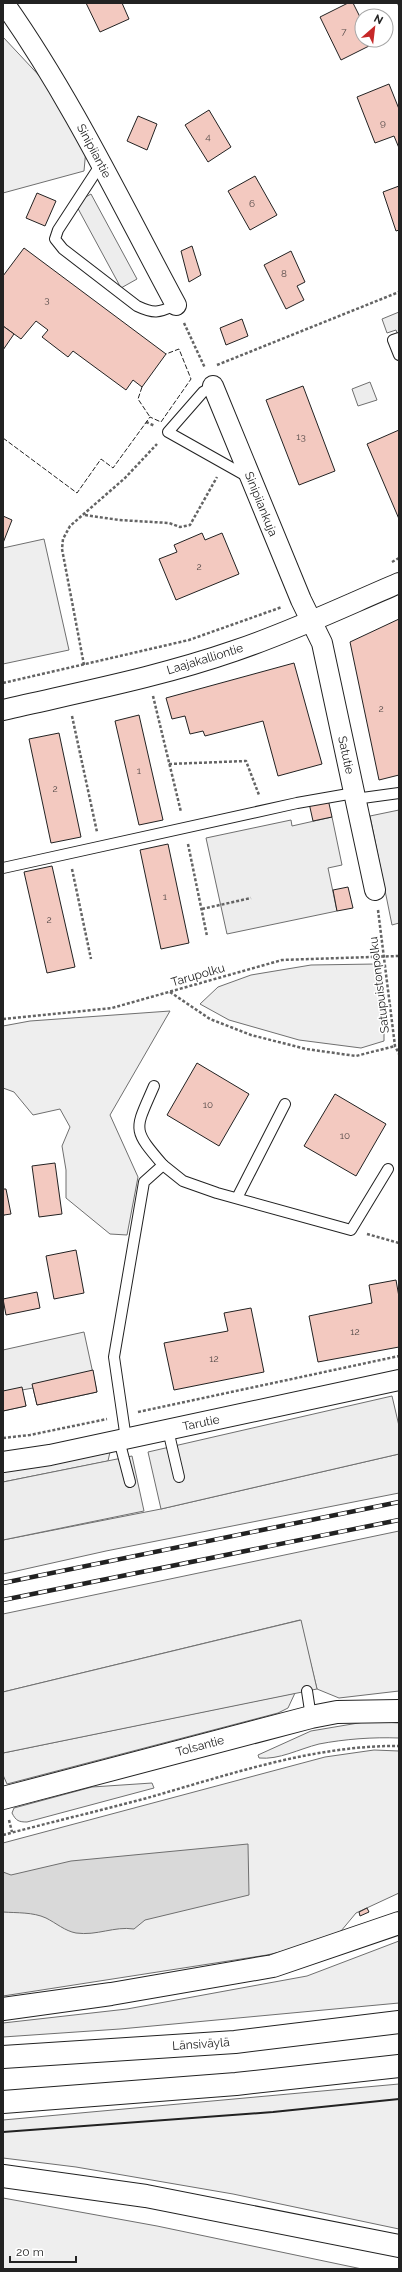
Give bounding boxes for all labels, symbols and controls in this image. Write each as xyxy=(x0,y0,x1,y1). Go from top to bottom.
north arrow xyxy=(354,8,394,48)
text: N xyxy=(372,12,385,27)
house number: 7 xyxy=(341,26,347,37)
house number: 9 xyxy=(380,117,386,128)
street label: Sinipiiantie xyxy=(74,122,114,180)
house number: 4 xyxy=(205,131,211,142)
house number: 6 xyxy=(249,198,255,209)
house number: 8 xyxy=(281,268,287,279)
house number: 3 xyxy=(44,294,50,305)
house number: 13 xyxy=(296,431,306,442)
street label: Sinipiiankuja xyxy=(242,470,280,538)
house number: 2 xyxy=(196,561,202,572)
street label: Laajakalliontie xyxy=(165,641,245,677)
house number: 2 xyxy=(378,703,384,714)
street label: Satutie xyxy=(335,735,357,775)
house number: 1 xyxy=(137,765,142,776)
house number: 2 xyxy=(52,783,58,794)
house number: 1 xyxy=(163,891,168,902)
house number: 2 xyxy=(46,914,52,925)
street label: Satupuistonpolku xyxy=(366,936,392,1034)
street label: Tarupolku xyxy=(170,961,226,989)
house number: 10 xyxy=(203,1099,213,1110)
house number: 10 xyxy=(340,1130,350,1141)
house number: 12 xyxy=(350,1326,360,1337)
house number: 12 xyxy=(209,1353,219,1364)
street label: Tarutie xyxy=(181,1412,221,1434)
street label: Tolsantie xyxy=(174,1733,226,1759)
street label: Länsiväylä xyxy=(172,2035,230,2053)
scale bar xyxy=(10,2238,76,2264)
text: 20 m xyxy=(16,2245,44,2259)

